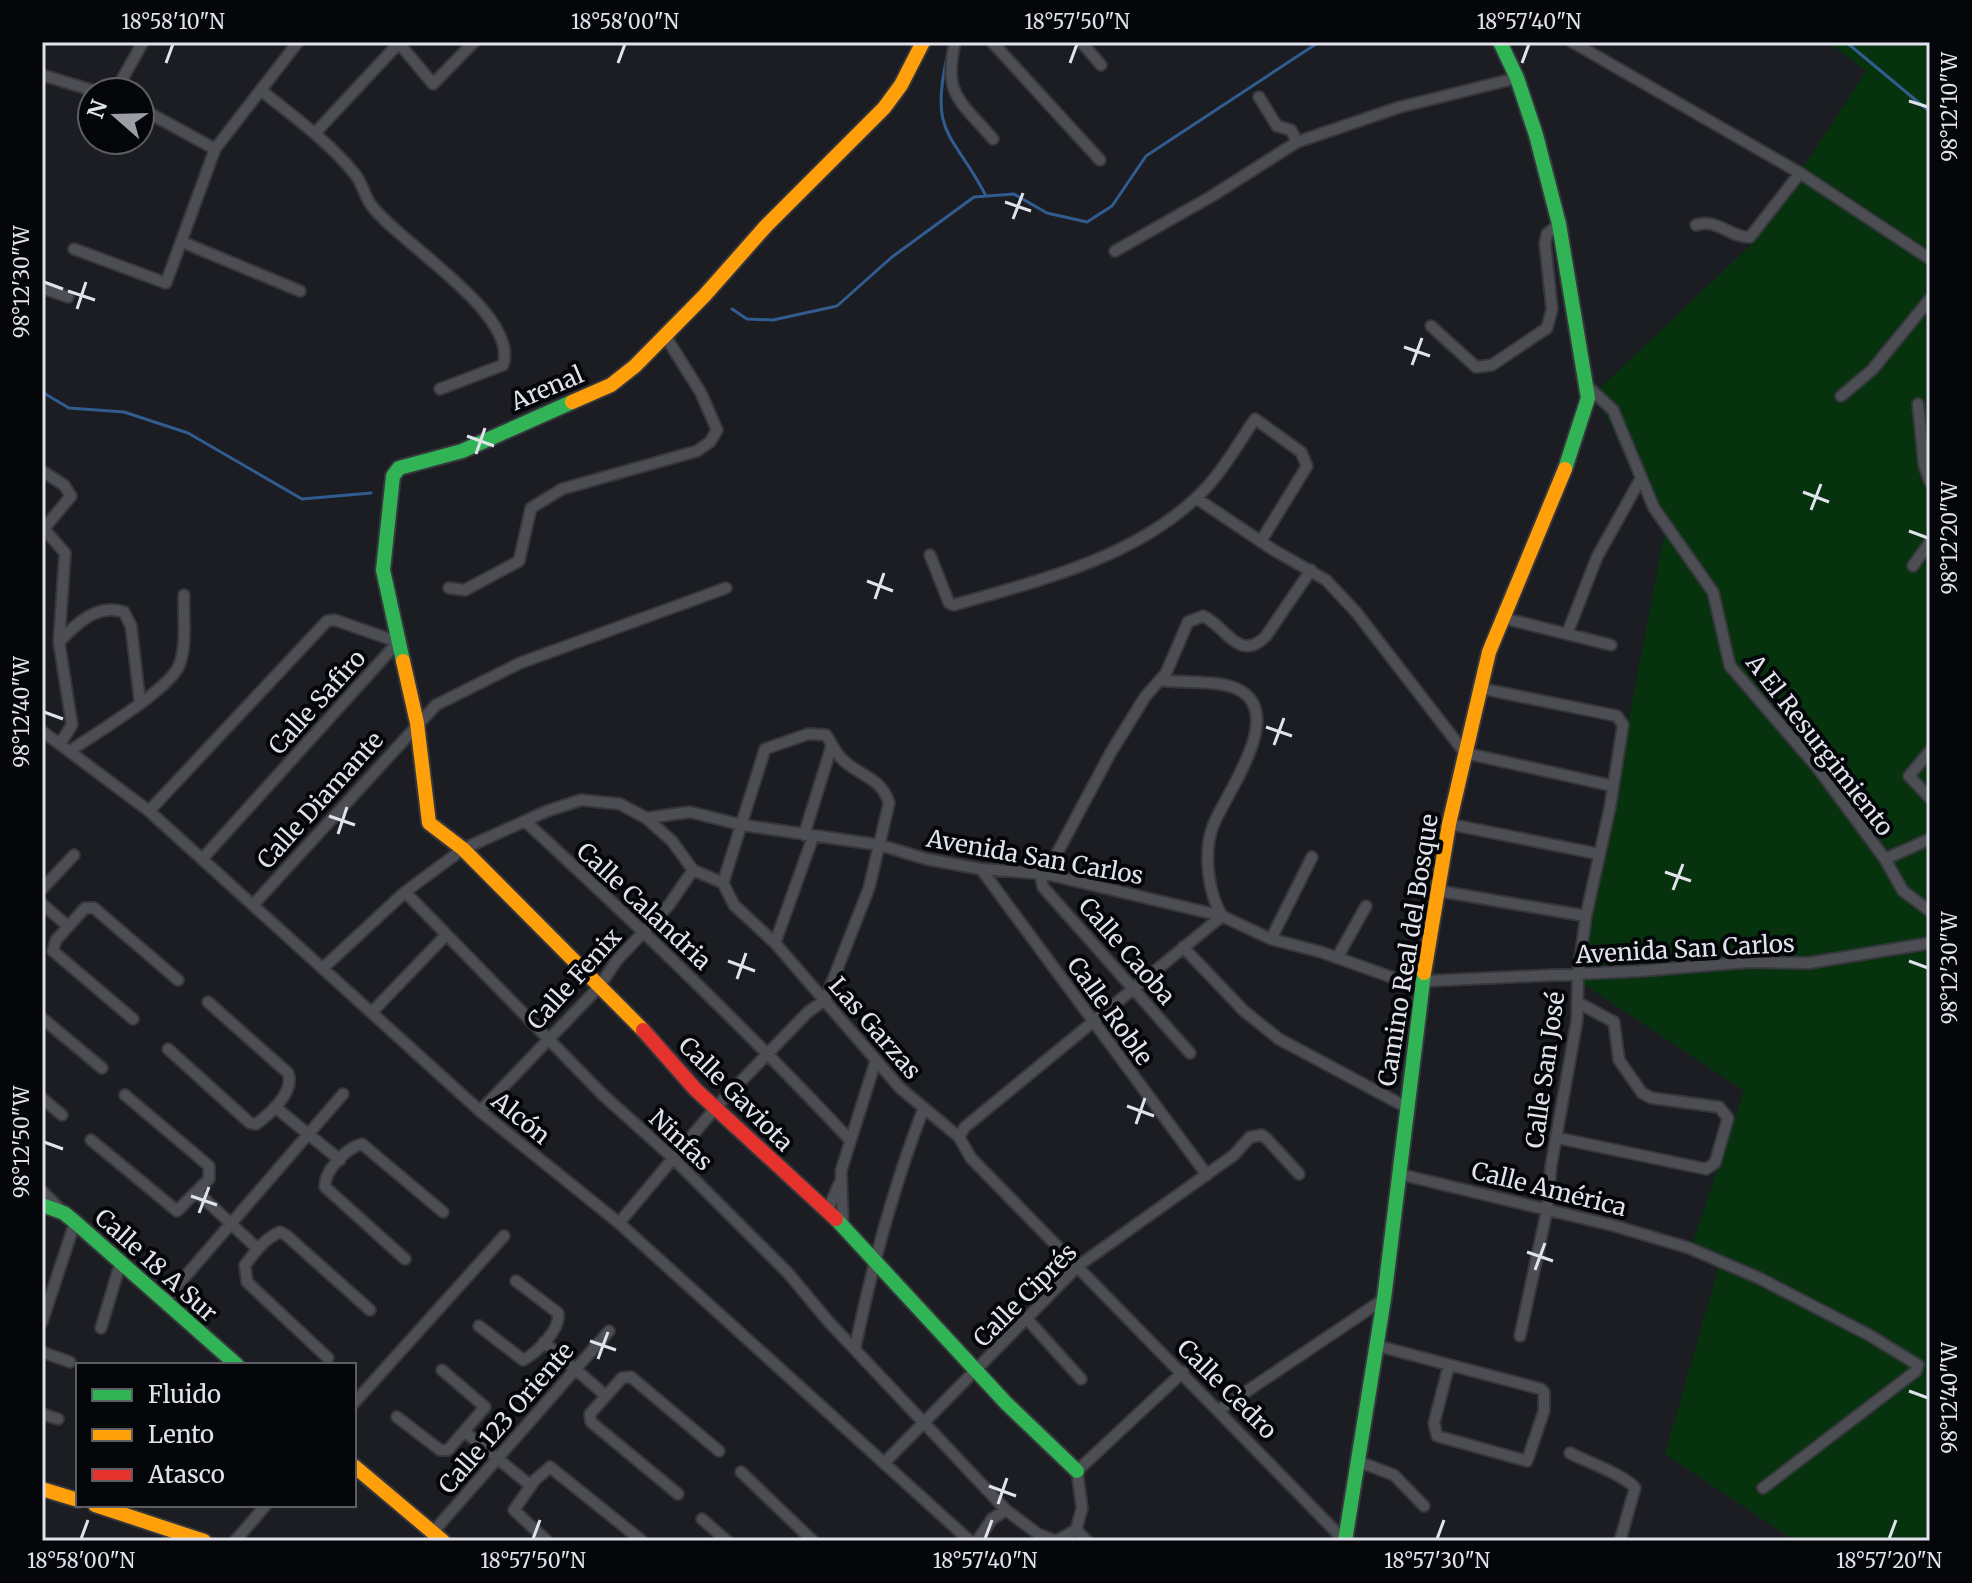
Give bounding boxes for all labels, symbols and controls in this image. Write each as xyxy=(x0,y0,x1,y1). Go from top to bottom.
text: 18°58'10"N xyxy=(121,9,225,34)
text: 18°58'00"N xyxy=(571,9,680,34)
text: 18°57'50"N xyxy=(1024,9,1130,34)
text: 18°57'40"N xyxy=(1477,9,1582,34)
text: 98°12'10"W xyxy=(1937,51,1962,162)
north arrow xyxy=(76,76,156,156)
text: N xyxy=(81,96,114,122)
text: 98°12'30"W xyxy=(9,225,34,338)
street label: Arenal xyxy=(505,359,588,418)
text: 98°12'20"W xyxy=(1937,480,1962,594)
street label: Calle Safiro xyxy=(262,643,372,761)
street label: A El Resurgimiento xyxy=(1739,647,1901,842)
text: 98°12'40"W xyxy=(9,655,34,768)
street label: Calle Diamante xyxy=(250,725,390,875)
street label: Camino Real del Bosque xyxy=(1371,812,1445,1088)
street label: Avenida San Carlos xyxy=(923,823,1146,891)
street label: Calle Calandria xyxy=(570,836,718,976)
street label: Calle Caoba xyxy=(1072,891,1182,1011)
text: 98°12'30"W xyxy=(1937,911,1962,1024)
street label: Calle Fenix xyxy=(520,921,628,1036)
street label: Avenida San Carlos xyxy=(1574,928,1795,970)
street label: Calle Roble xyxy=(1060,951,1160,1071)
street label: Las Garzas xyxy=(822,971,928,1085)
street label: Calle San José xyxy=(1519,990,1571,1150)
street label: Calle Gaviota xyxy=(672,1030,800,1158)
street label: Alcón xyxy=(485,1084,557,1151)
text: 98°12'50"W xyxy=(9,1085,34,1198)
street label: Ninfas xyxy=(643,1103,719,1177)
street label: Calle América xyxy=(1468,1155,1630,1223)
street label: Calle 18 A Sur xyxy=(88,1202,224,1328)
street label: Calle Ciprés xyxy=(967,1237,1083,1353)
street label: Calle Cedro xyxy=(1170,1332,1284,1446)
street label: Calle 123 Oriente xyxy=(432,1336,580,1500)
text: 98°12'40"W xyxy=(1937,1341,1962,1454)
legend xyxy=(76,1363,356,1507)
text: Fluido xyxy=(148,1379,221,1410)
text: Lento xyxy=(148,1419,214,1450)
text: Atasco xyxy=(147,1459,225,1490)
text: 18°58'00"N xyxy=(27,1548,136,1573)
text: 18°57'50"N xyxy=(480,1548,586,1573)
text: 18°57'40"N xyxy=(933,1548,1038,1573)
text: 18°57'30"N xyxy=(1384,1548,1490,1573)
text: 18°57'20"N xyxy=(1836,1548,1943,1573)

